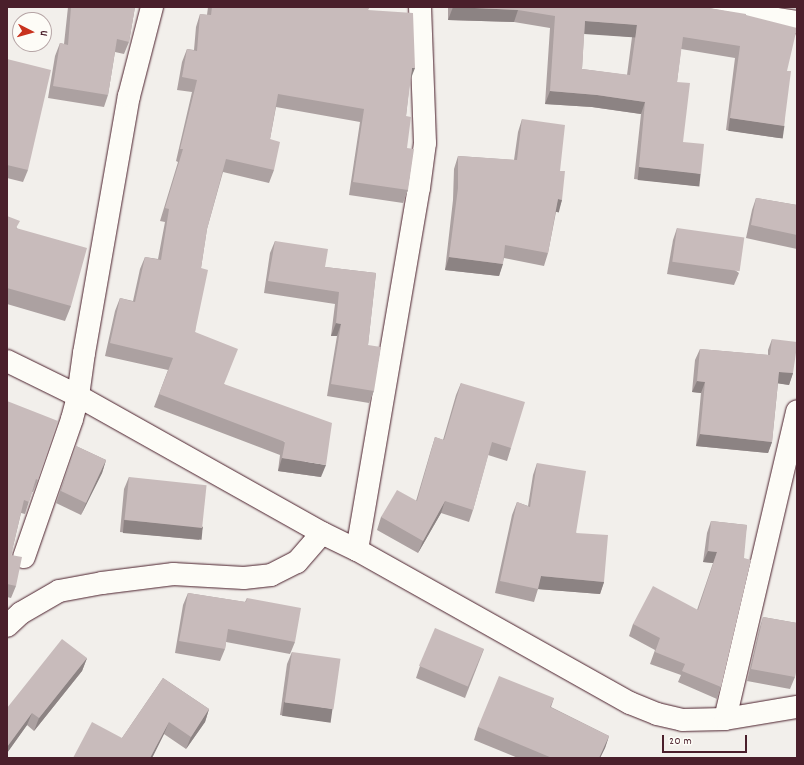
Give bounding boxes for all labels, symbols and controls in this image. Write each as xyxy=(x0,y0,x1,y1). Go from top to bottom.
north arrow xyxy=(12,12,52,52)
text: U xyxy=(35,30,51,37)
scale bar xyxy=(664,727,749,753)
text: 20 m xyxy=(669,733,692,750)

